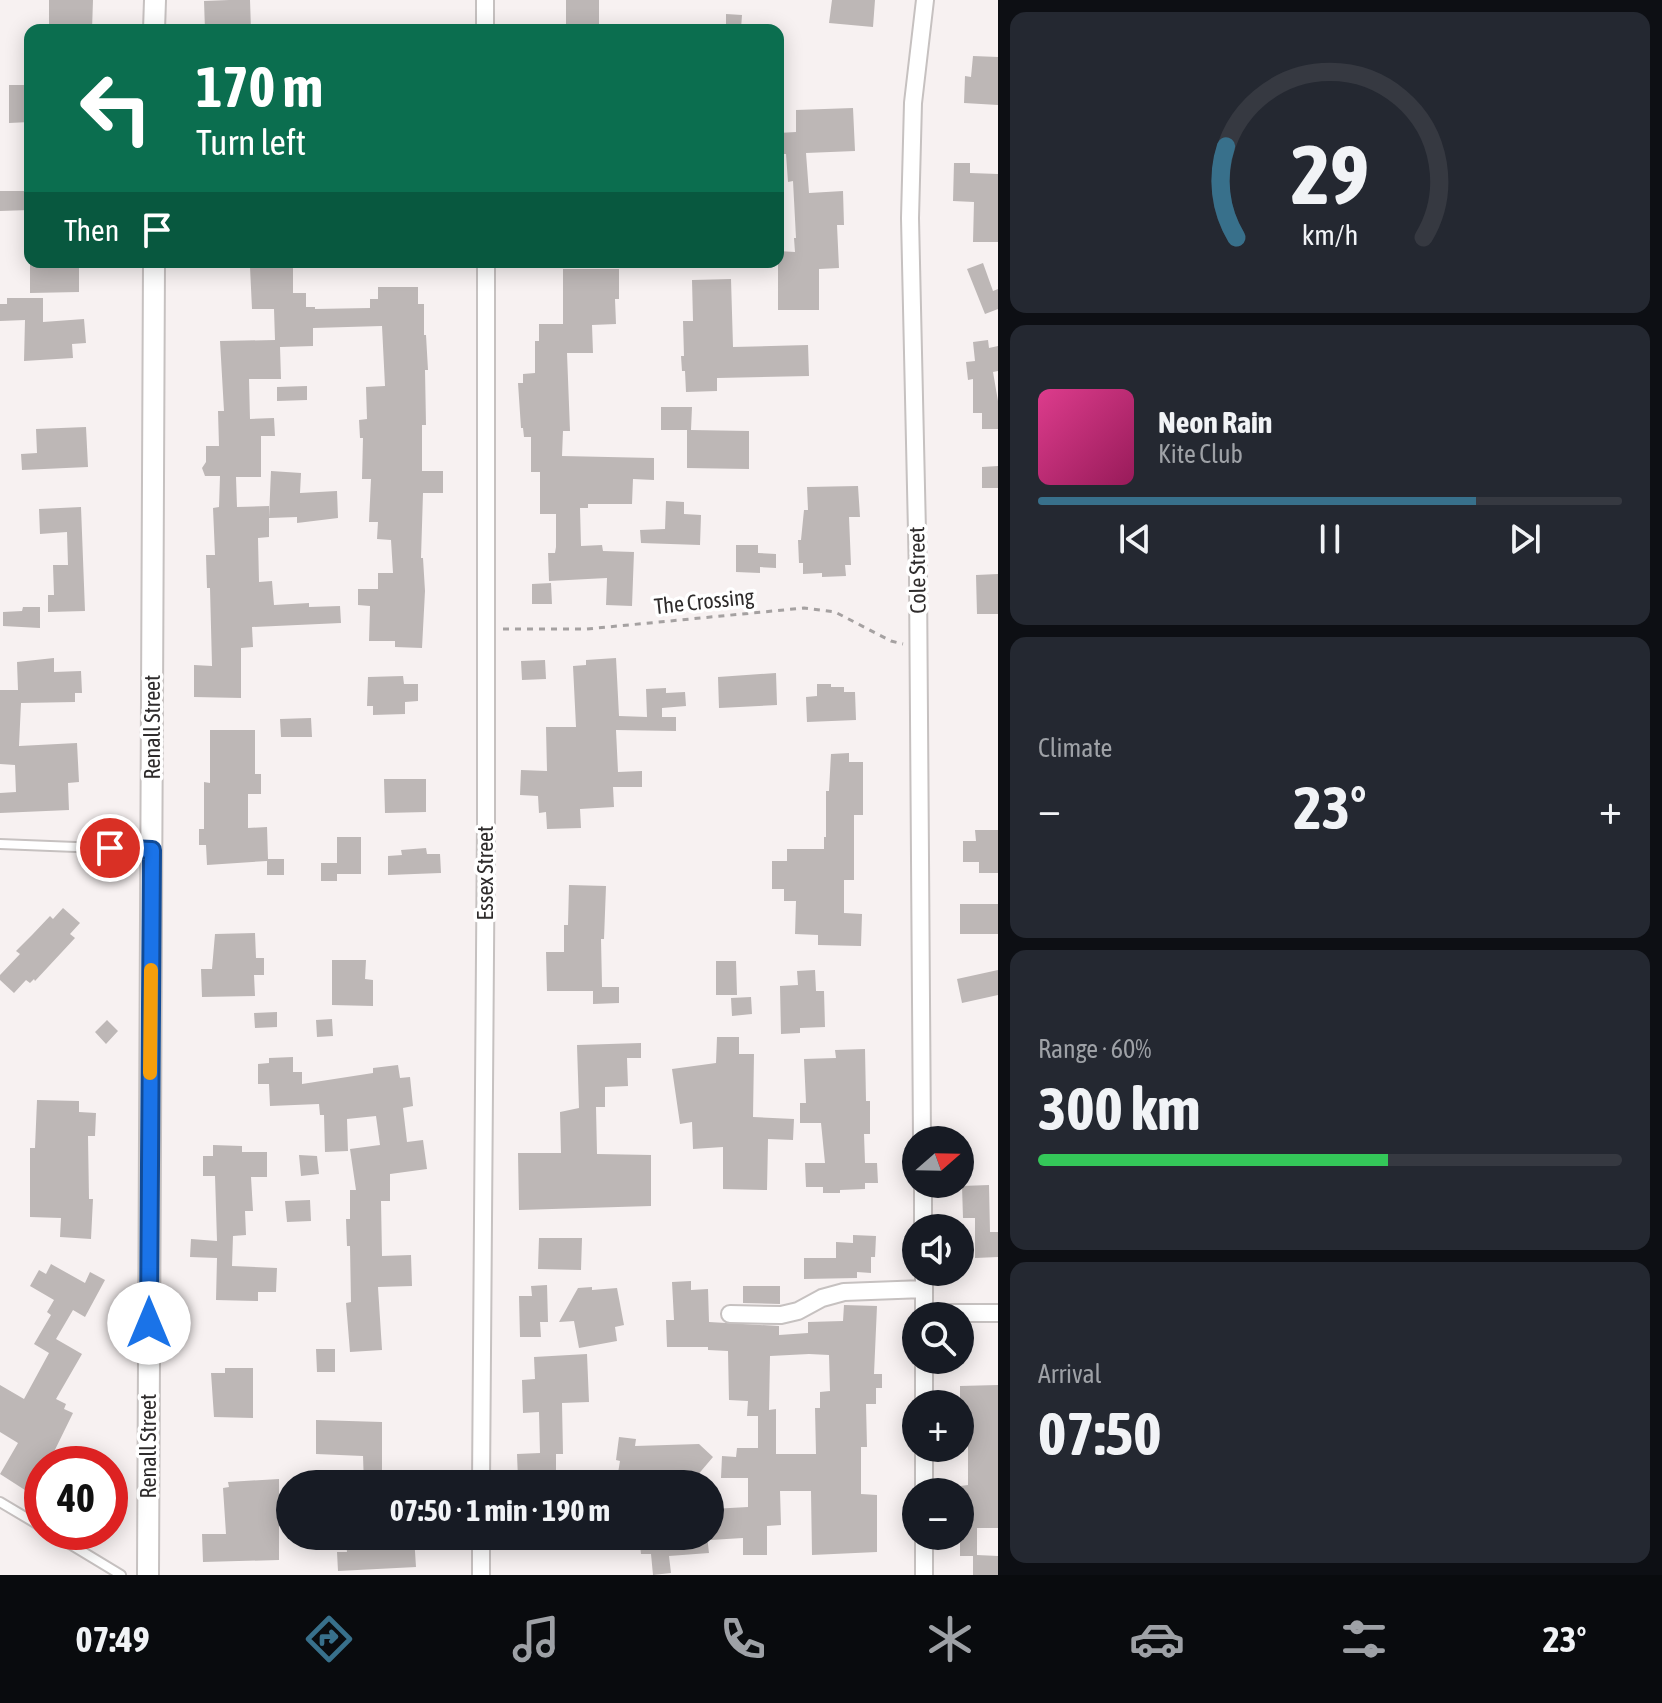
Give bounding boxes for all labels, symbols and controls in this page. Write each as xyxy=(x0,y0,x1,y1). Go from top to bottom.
text: 170 m xyxy=(196,55,323,119)
icon: left xyxy=(64,56,168,160)
text: Turn left xyxy=(196,121,306,163)
text: 29 xyxy=(1291,126,1369,222)
icon: arrive xyxy=(135,208,179,252)
text: Then xyxy=(64,213,119,247)
text: km/h xyxy=(1302,218,1358,251)
text: Neon Rain xyxy=(1158,405,1272,439)
text: Kite Club xyxy=(1158,439,1243,469)
icon: previous xyxy=(1113,517,1157,561)
icon: pause xyxy=(1308,517,1352,561)
icon: next xyxy=(1503,517,1547,561)
street label: Cole Street xyxy=(903,526,931,614)
street label: The Crossing xyxy=(653,583,756,619)
street label: Renall Street xyxy=(139,675,165,779)
text: Climate xyxy=(1038,733,1112,763)
text: 23° xyxy=(1294,773,1366,842)
text: − xyxy=(1038,783,1061,833)
text: + xyxy=(1599,783,1622,833)
pin xyxy=(76,814,144,882)
icon: arrive xyxy=(88,826,132,870)
street label: Essex Street xyxy=(472,826,498,920)
text: Range · 60% xyxy=(1038,1034,1151,1064)
text: 300 km xyxy=(1038,1074,1200,1143)
north arrow xyxy=(902,1126,974,1198)
map controls xyxy=(902,1126,974,1550)
button: sound xyxy=(902,1214,974,1286)
position arrow xyxy=(107,1281,191,1365)
button: search xyxy=(902,1302,974,1374)
text: Arrival xyxy=(1038,1359,1102,1389)
button: + xyxy=(902,1390,974,1462)
street label: Renall Street xyxy=(135,1394,161,1498)
text: 07:50 xyxy=(1038,1399,1161,1468)
speed limit sign: 40 xyxy=(24,1446,128,1550)
button: − xyxy=(902,1478,974,1550)
text: 07:50 · 1 min · 190 m xyxy=(390,1493,610,1527)
icon: directions xyxy=(301,1611,357,1667)
icon: music xyxy=(508,1611,564,1667)
icon: phone xyxy=(715,1611,771,1667)
icon: climate xyxy=(922,1611,978,1667)
icon: car xyxy=(1129,1611,1185,1667)
icon: filters xyxy=(1336,1611,1392,1667)
text: 07:49 xyxy=(76,1618,150,1660)
text: 23° xyxy=(1543,1618,1586,1660)

